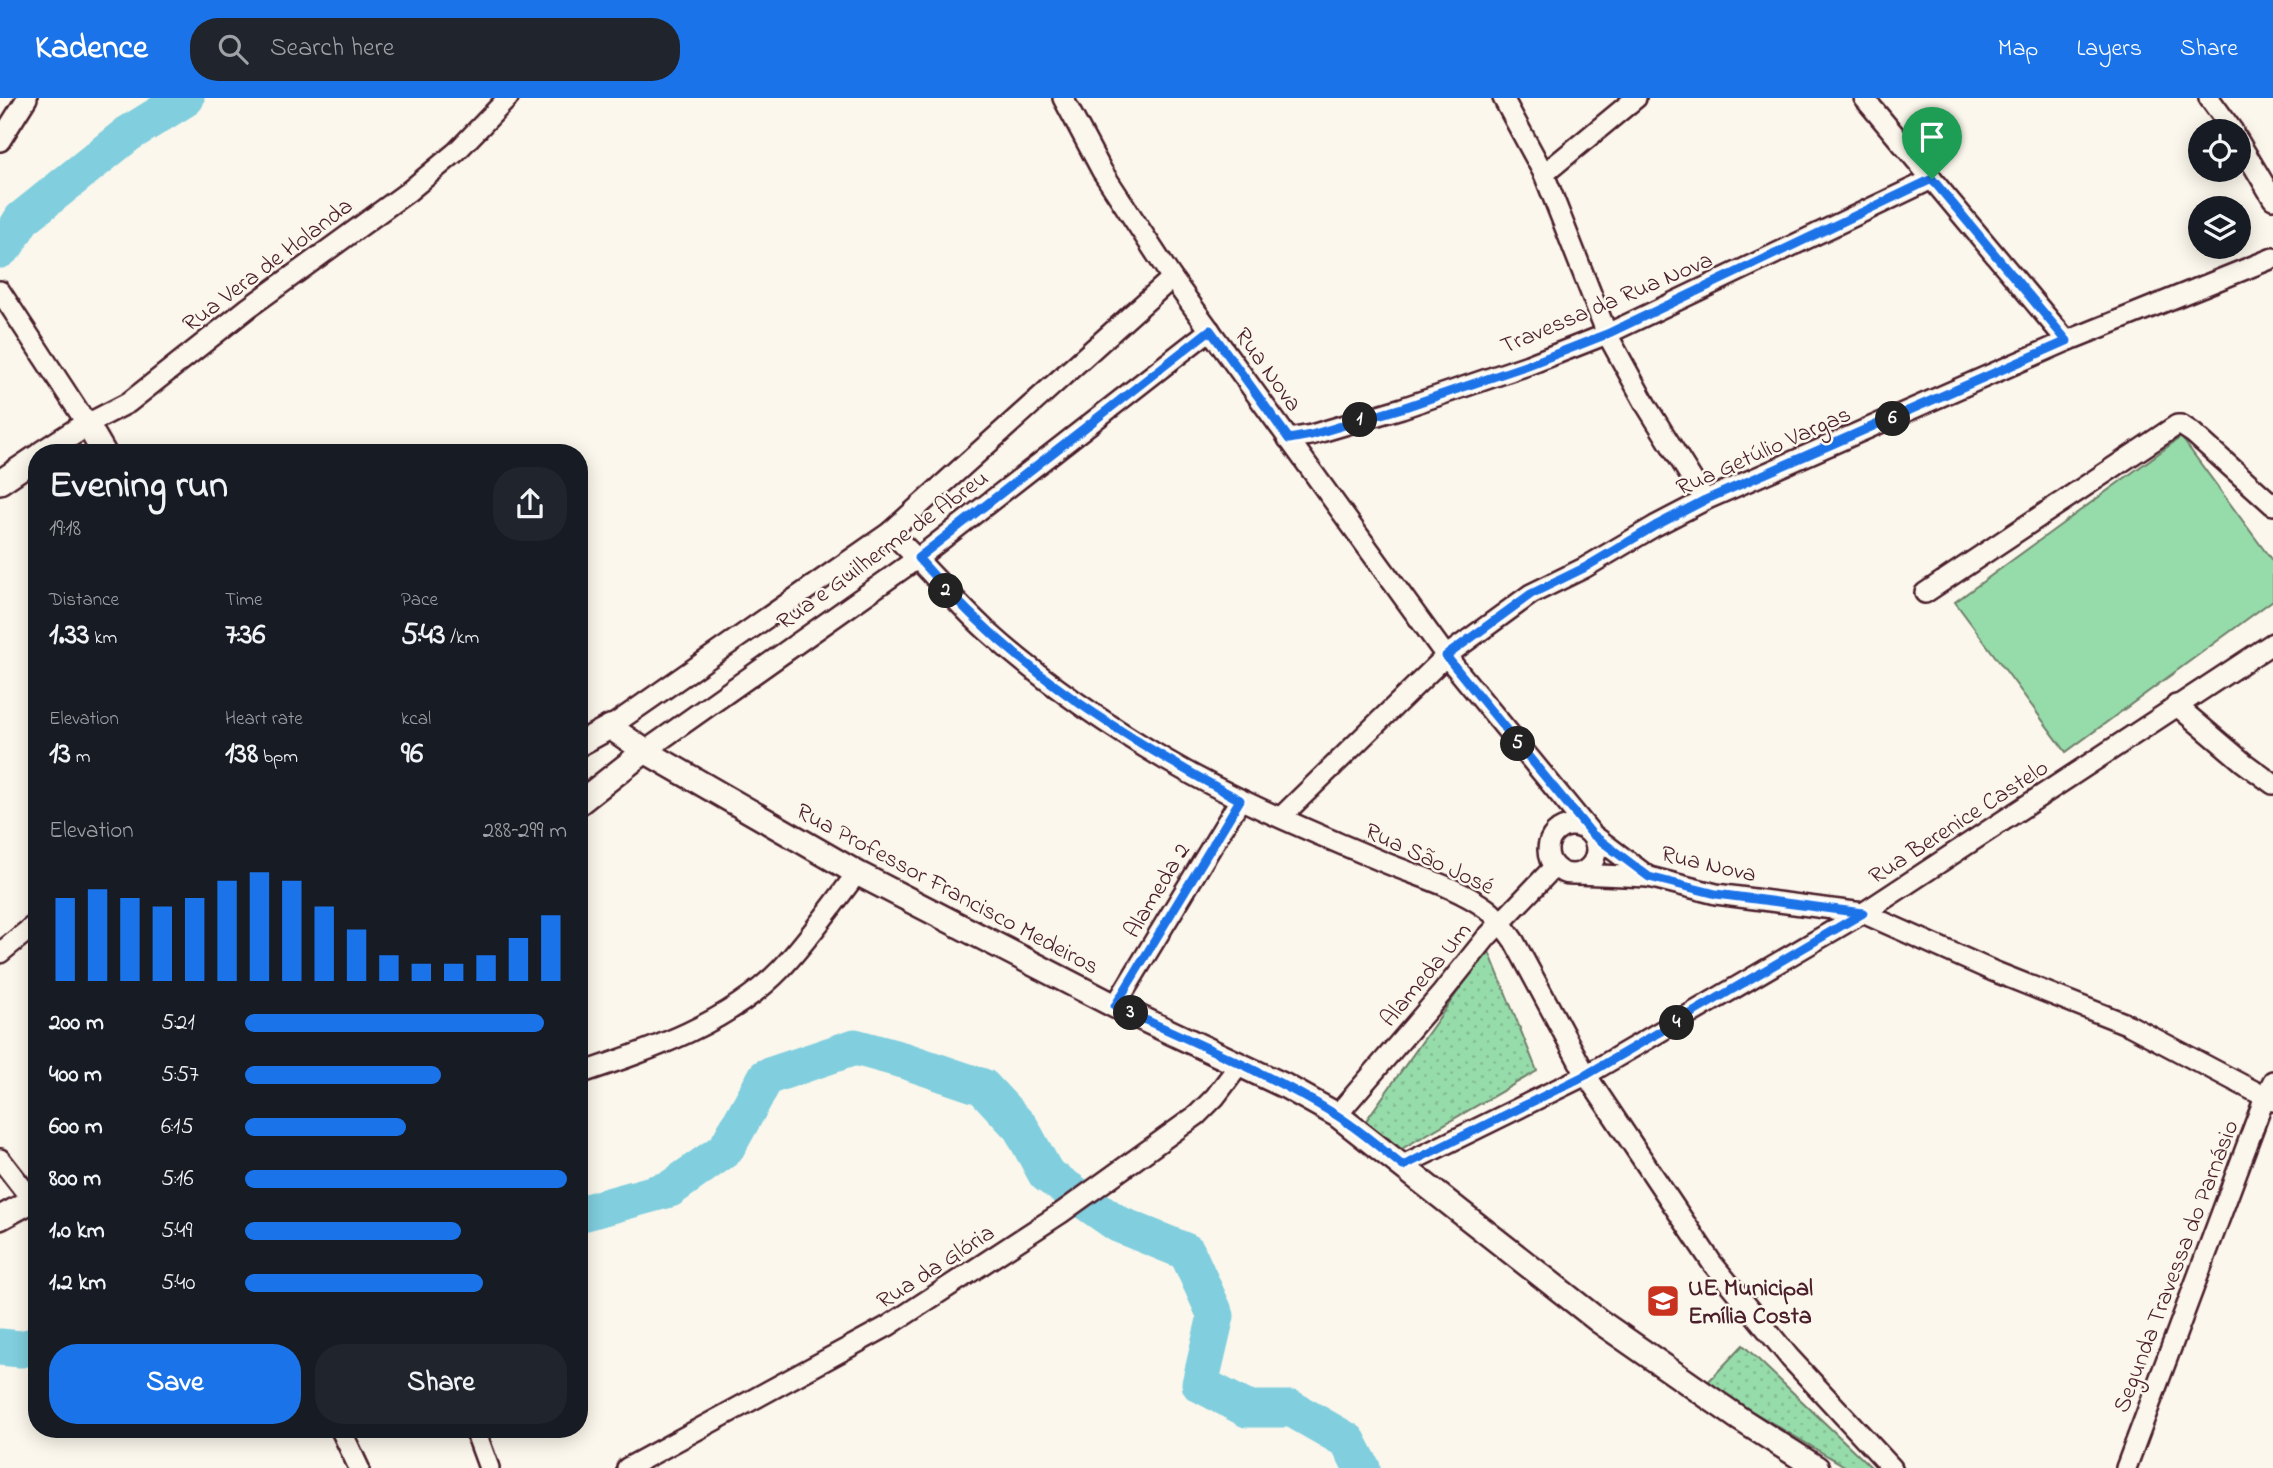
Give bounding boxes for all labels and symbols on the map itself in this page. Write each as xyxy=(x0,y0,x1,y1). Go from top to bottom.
pin xyxy=(1902,107,1962,179)
street label: Rua Vera de Holanda xyxy=(176,190,361,342)
street label: Travessa da Rua Nova xyxy=(1495,244,1719,365)
street label: Rua Nova xyxy=(1224,321,1310,420)
street label: Rua Getúlio Vargas xyxy=(1671,398,1857,506)
pin: 1 xyxy=(1342,402,1378,438)
pin: 6 xyxy=(1876,402,1910,436)
street label: Rua e Guilherme de Abreu xyxy=(770,462,997,640)
pin: 2 xyxy=(928,574,964,608)
pin: 5 xyxy=(1500,726,1536,762)
street label: Rua Berenice Castelo xyxy=(1863,752,2056,894)
street label: Rua Professor Francisco Medeiros xyxy=(789,795,1105,985)
street label: Rua São José xyxy=(1359,815,1500,906)
street label: Alameda 2 xyxy=(1116,837,1200,946)
street label: Rua Nova xyxy=(1657,837,1760,893)
street label: Alameda Um xyxy=(1373,916,1481,1036)
pin: 3 xyxy=(1114,996,1148,1030)
pin: 4 xyxy=(1660,1006,1694,1040)
street label: Segunda Travessa do Parnásio xyxy=(2105,1115,2249,1418)
street label: Rua da Glória xyxy=(870,1217,1002,1319)
place label: UE Municipal Emília Costa xyxy=(1688,1272,1813,1335)
school or university icon: UE Municipal Emília Costa xyxy=(1644,1282,1682,1320)

